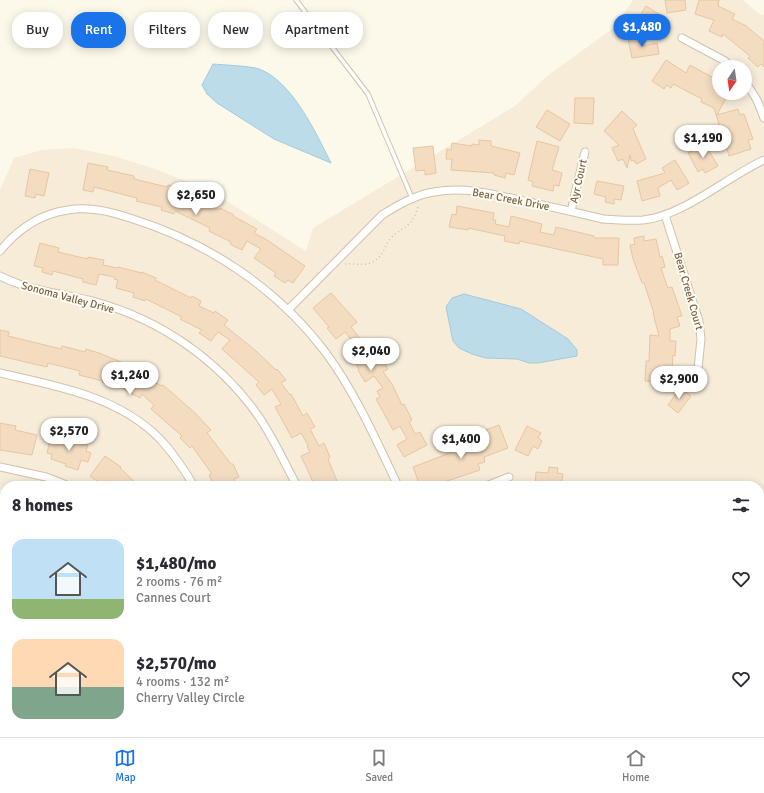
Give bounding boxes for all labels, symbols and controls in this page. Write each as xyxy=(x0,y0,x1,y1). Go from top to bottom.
chip: Buy xyxy=(12,12,63,48)
chip: Rent xyxy=(71,12,126,48)
chip: Filters xyxy=(134,12,200,48)
chip: New xyxy=(208,12,263,48)
chip: Apartment xyxy=(271,12,363,48)
pin: $1,480 xyxy=(609,14,675,48)
text: $1,480 xyxy=(623,19,661,35)
north arrow xyxy=(712,60,752,100)
map controls xyxy=(712,60,752,100)
pin: $1,190 xyxy=(670,125,736,159)
text: $1,190 xyxy=(684,130,722,146)
street label: Ayr Court xyxy=(567,158,590,204)
pin: $2,650 xyxy=(163,182,229,216)
street label: Bear Creek Drive xyxy=(471,186,551,213)
text: $2,650 xyxy=(177,187,215,203)
street label: Bear Creek Court xyxy=(671,251,706,332)
street label: Sonoma Valley Drive xyxy=(20,279,116,316)
pin: $2,040 xyxy=(338,338,404,372)
text: $2,040 xyxy=(352,343,390,359)
pin: $1,240 xyxy=(97,362,163,396)
pin: $2,900 xyxy=(646,366,712,400)
text: $1,240 xyxy=(111,367,149,383)
text: $2,900 xyxy=(660,371,698,387)
pin: $2,570 xyxy=(36,418,102,452)
text: $2,570 xyxy=(50,423,88,439)
pin: $1,400 xyxy=(428,426,494,460)
text: $1,400 xyxy=(442,431,480,447)
icon: filters xyxy=(730,494,752,516)
text: 8 homes xyxy=(12,495,73,516)
text: $1,480/mo xyxy=(136,553,216,574)
icon: home xyxy=(44,555,92,603)
icon: heart xyxy=(730,568,752,590)
text: 2 rooms · 76 m² xyxy=(136,574,222,590)
text: Cannes Court xyxy=(136,590,211,606)
text: $2,570/mo xyxy=(136,653,216,674)
icon: home xyxy=(44,655,92,703)
icon: heart xyxy=(730,668,752,690)
text: 4 rooms · 132 m² xyxy=(136,674,229,690)
text: Cherry Valley Circle xyxy=(136,690,245,706)
tab: Map xyxy=(114,747,136,784)
tab: Saved xyxy=(365,747,393,784)
tab: Home xyxy=(622,747,650,784)

